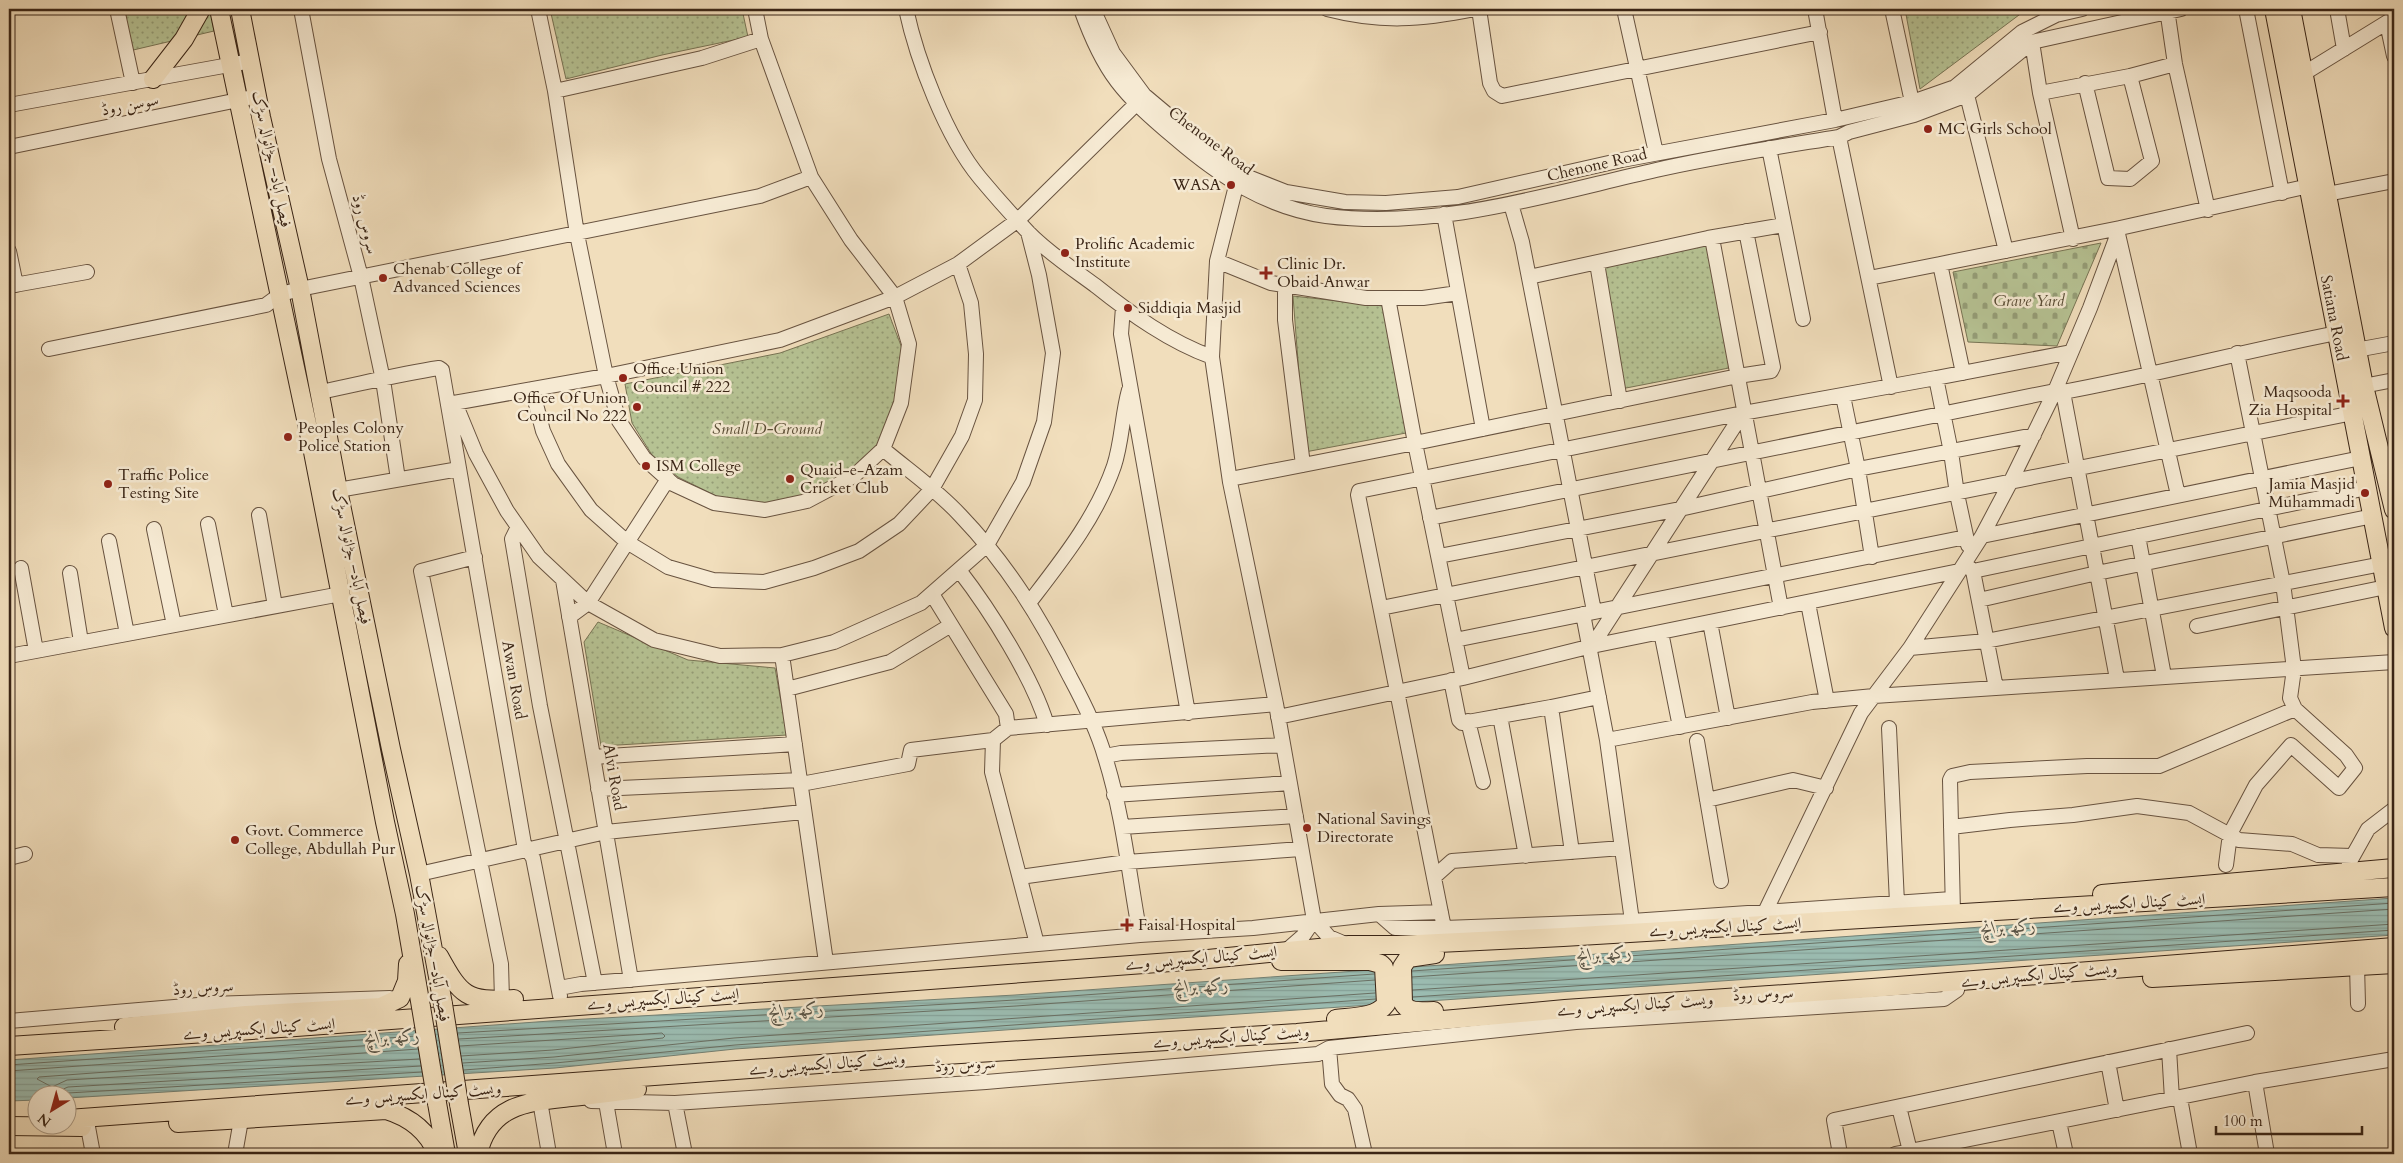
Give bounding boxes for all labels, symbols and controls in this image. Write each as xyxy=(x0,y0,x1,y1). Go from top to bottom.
street label: سوسن روڈ xyxy=(100,89,160,121)
street label: فیصل آباد– جڑانوالہ سڑک xyxy=(247,89,297,229)
street label: Chenone Road xyxy=(1164,102,1259,181)
place label: MC Girls School xyxy=(1938,118,2052,140)
marker: MC Girls School xyxy=(1922,123,1934,135)
street label: Chenone Road xyxy=(1545,143,1650,187)
place label: WASA xyxy=(1172,174,1222,196)
marker: WASA xyxy=(1225,179,1237,191)
street label: سروس روڈ xyxy=(346,192,384,256)
place label: Prolific Academic Institute xyxy=(1075,233,1195,273)
marker: Prolific Academic Institute xyxy=(1059,247,1071,259)
place label: Clinic Dr. Obaid Anwar xyxy=(1277,253,1370,293)
place label: Chenab College of Advanced Sciences xyxy=(393,258,524,298)
marker: Clinic Dr. Obaid Anwar xyxy=(1259,266,1273,280)
marker: Chenab College of Advanced Sciences xyxy=(377,272,389,284)
street label: Satiana Road xyxy=(2315,273,2353,363)
park label: Grave Yard xyxy=(1993,290,2066,312)
place label: Siddiqia Masjid xyxy=(1138,297,1242,319)
marker: Siddiqia Masjid xyxy=(1122,302,1134,314)
place label: Office Union Council # 222 xyxy=(633,358,730,398)
marker: Office Union Council # 222 xyxy=(617,372,629,384)
place label: Maqsooda Zia Hospital xyxy=(2248,381,2332,421)
place label: Office Of Union Council No 222 xyxy=(513,387,627,427)
marker: Maqsooda Zia Hospital xyxy=(2336,394,2350,408)
marker: Office Of Union Council No 222 xyxy=(631,401,643,413)
place label: Peoples Colony Police Station xyxy=(298,417,405,457)
park label: Small D-Ground xyxy=(712,418,823,440)
marker: Peoples Colony Police Station xyxy=(282,431,294,443)
place label: ISM College xyxy=(656,455,741,477)
place label: Quaid-e-Azam Cricket Club xyxy=(800,459,903,499)
marker: ISM College xyxy=(640,460,652,472)
place label: Traffic Police Testing Site xyxy=(118,464,209,504)
marker: Quaid-e-Azam Cricket Club xyxy=(784,473,796,485)
place label: Jamia Masjid Muhammadi xyxy=(2267,473,2355,513)
marker: Traffic Police Testing Site xyxy=(102,478,114,490)
street label: فیصل آباد– جڑانوالہ سڑک xyxy=(327,486,377,626)
marker: Jamia Masjid Muhammadi xyxy=(2359,487,2371,499)
street label: Awan Road xyxy=(496,639,532,722)
street label: Alvi Road xyxy=(597,742,631,813)
place label: National Savings Directorate xyxy=(1317,808,1431,848)
place label: Govt. Commerce College, Abdullah Pur xyxy=(245,820,396,860)
marker: National Savings Directorate xyxy=(1301,822,1313,834)
marker: Govt. Commerce College, Abdullah Pur xyxy=(229,834,241,846)
street label: فیصل آباد– جڑانوالہ سڑک xyxy=(410,883,456,1023)
street label: ایسٹ کینال ایکسپریس وے xyxy=(2052,888,2206,918)
street label: ایسٹ کینال ایکسپریس وے xyxy=(1648,912,1802,942)
water label: رکھ برانچ xyxy=(1980,913,2036,944)
place label: Faisal Hospital xyxy=(1138,914,1236,936)
marker: Faisal Hospital xyxy=(1120,918,1134,932)
street label: ایسٹ کینال ایکسپریس وے xyxy=(1124,940,1278,976)
water label: رکھ برانچ xyxy=(1576,940,1632,971)
street label: ویسٹ کینال ایکسپریس وے xyxy=(1960,957,2118,993)
water label: رکھ برانچ xyxy=(1173,972,1229,1003)
street label: سروس روڈ xyxy=(172,975,234,1001)
street label: سروس روڈ xyxy=(1732,981,1794,1007)
street label: ایسٹ کینال ایکسپریس وے xyxy=(586,983,740,1015)
street label: ویسٹ کینال ایکسپریس وے xyxy=(1556,989,1714,1021)
water label: رکھ برانچ xyxy=(768,996,824,1027)
street label: ایسٹ کینال ایکسپریس وے xyxy=(182,1013,336,1045)
street label: ویسٹ کینال ایکسپریس وے xyxy=(1152,1021,1310,1053)
water label: رکھ برانچ xyxy=(364,1023,420,1054)
street label: ویسٹ کینال ایکسپریس وے xyxy=(748,1048,906,1080)
street label: سروس روڈ xyxy=(934,1052,996,1078)
street label: ویسٹ کینال ایکسپریس وے xyxy=(344,1078,502,1110)
north arrow xyxy=(28,1086,78,1136)
scale bar xyxy=(2216,1103,2362,1135)
text: N xyxy=(34,1109,55,1131)
text: 100 m xyxy=(2223,1111,2263,1131)

